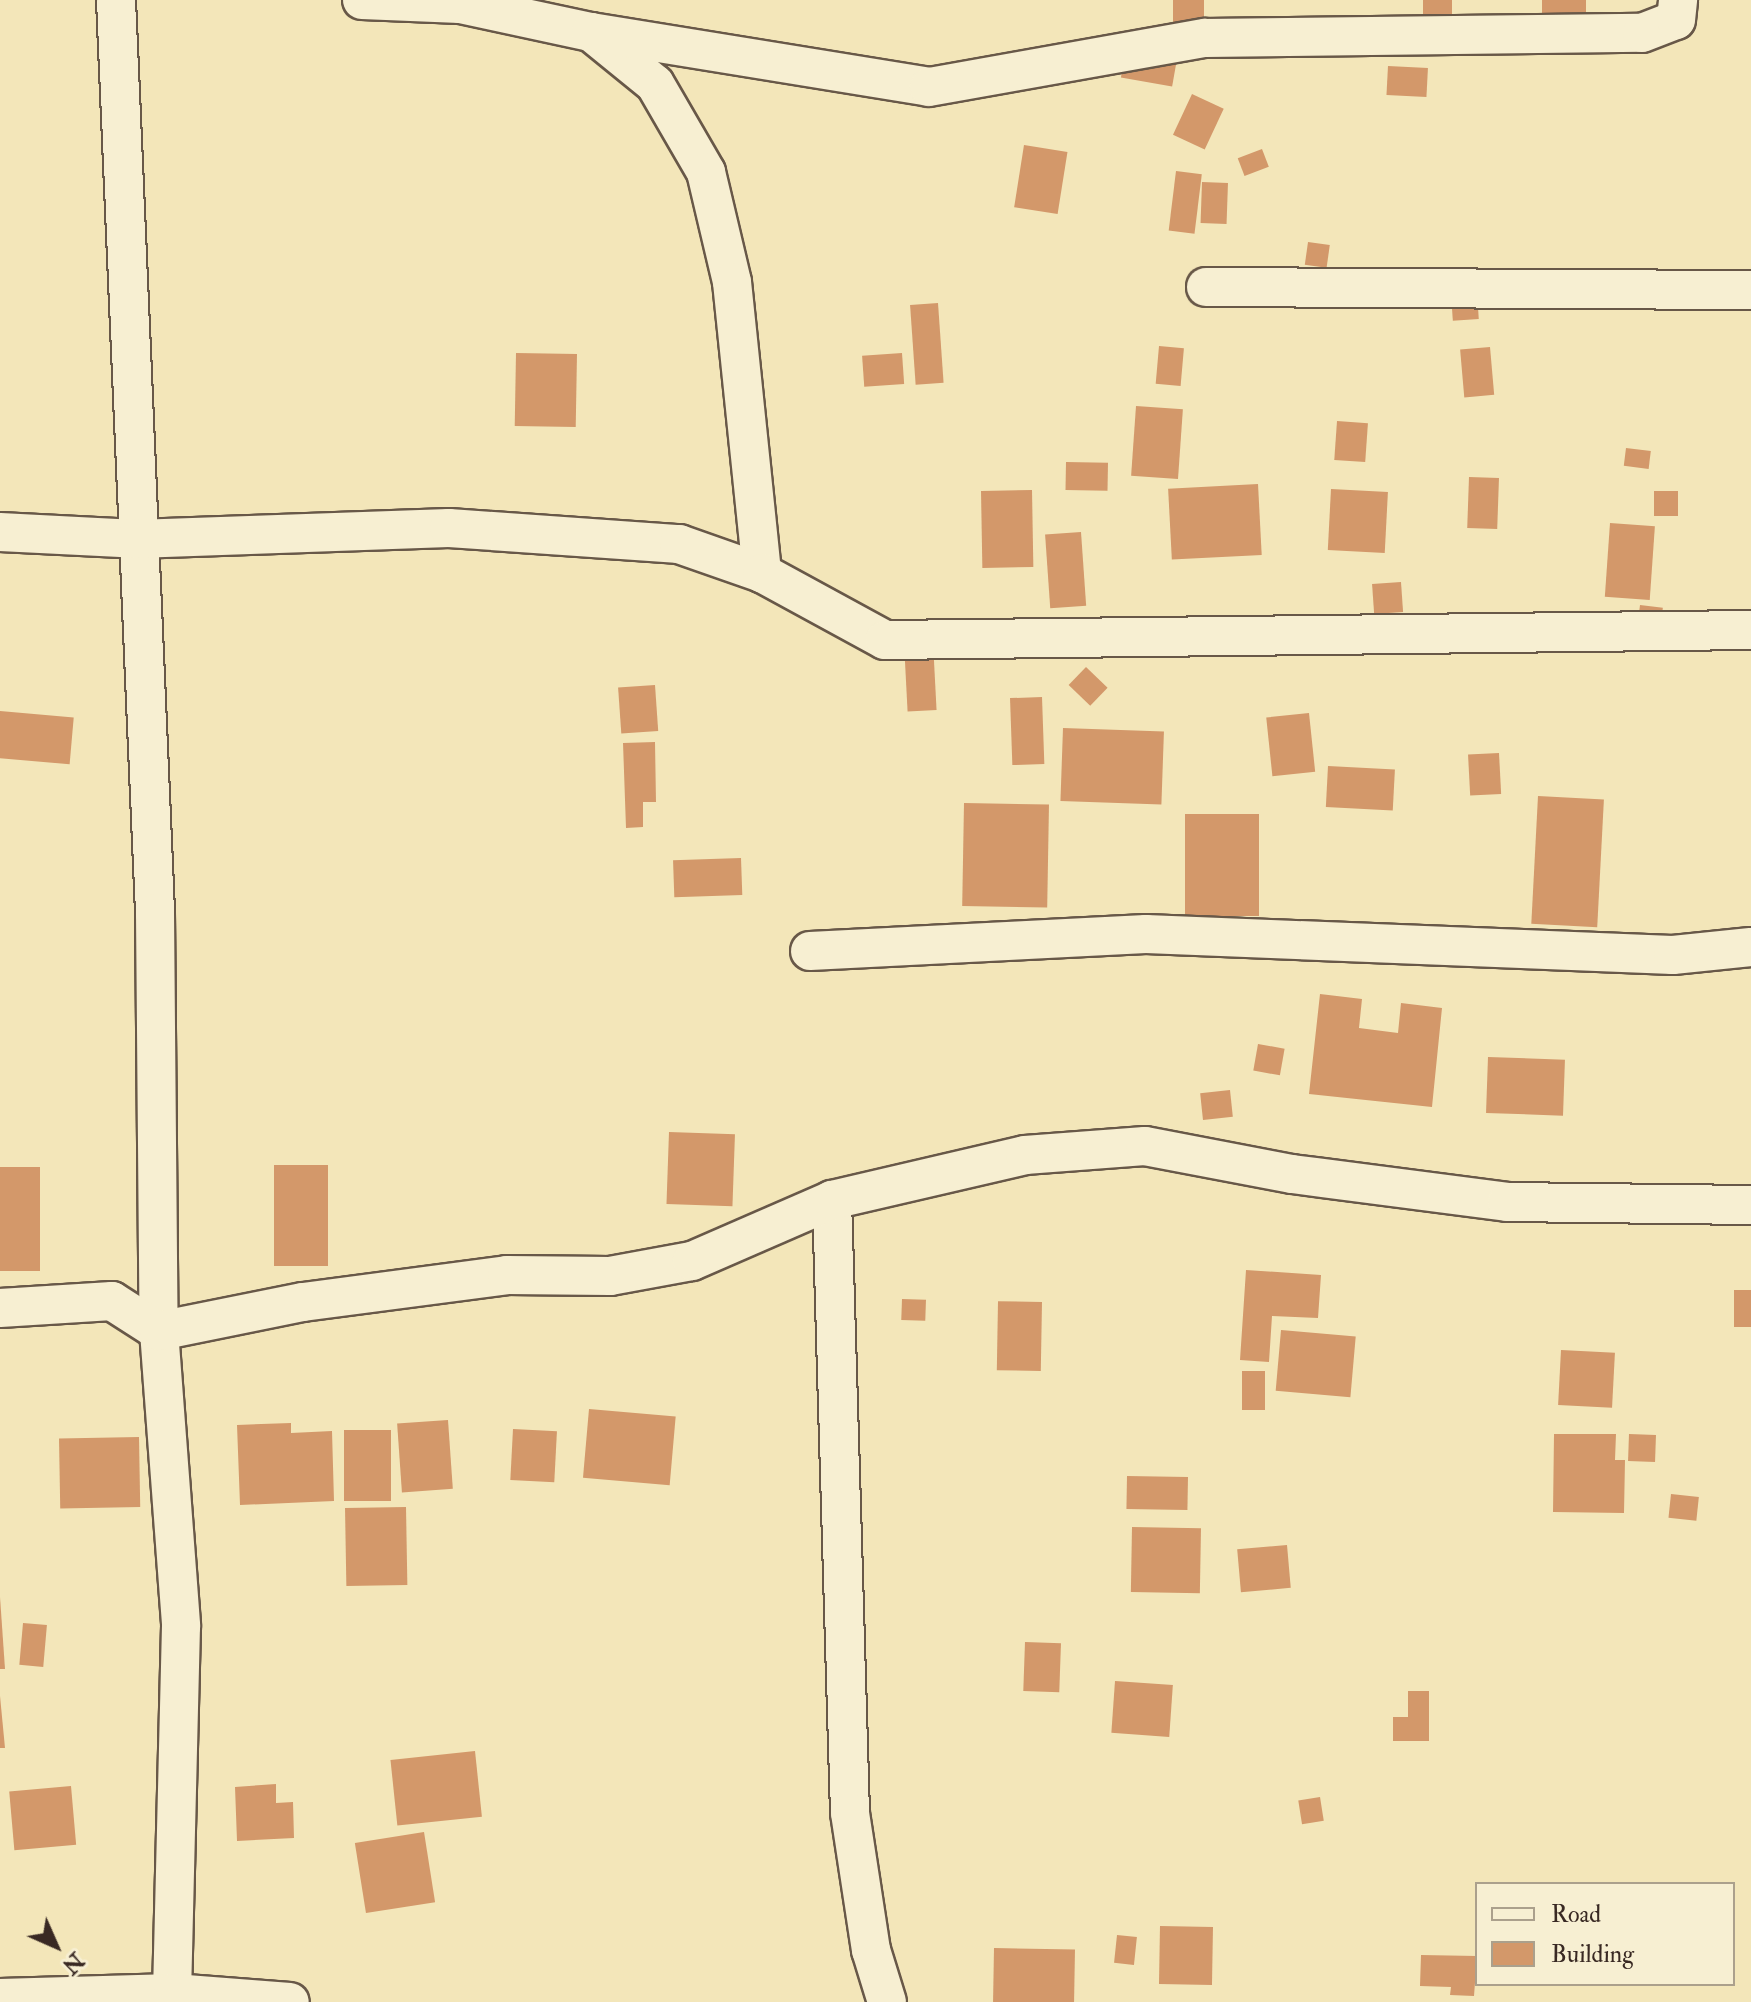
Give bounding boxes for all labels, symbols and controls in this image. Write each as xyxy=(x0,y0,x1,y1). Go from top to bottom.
legend xyxy=(1475,1882,1735,1986)
text: Road xyxy=(1551,1899,1601,1930)
north arrow xyxy=(16,1906,96,1986)
text: Building xyxy=(1551,1939,1634,1970)
text: N xyxy=(56,1946,90,1980)

